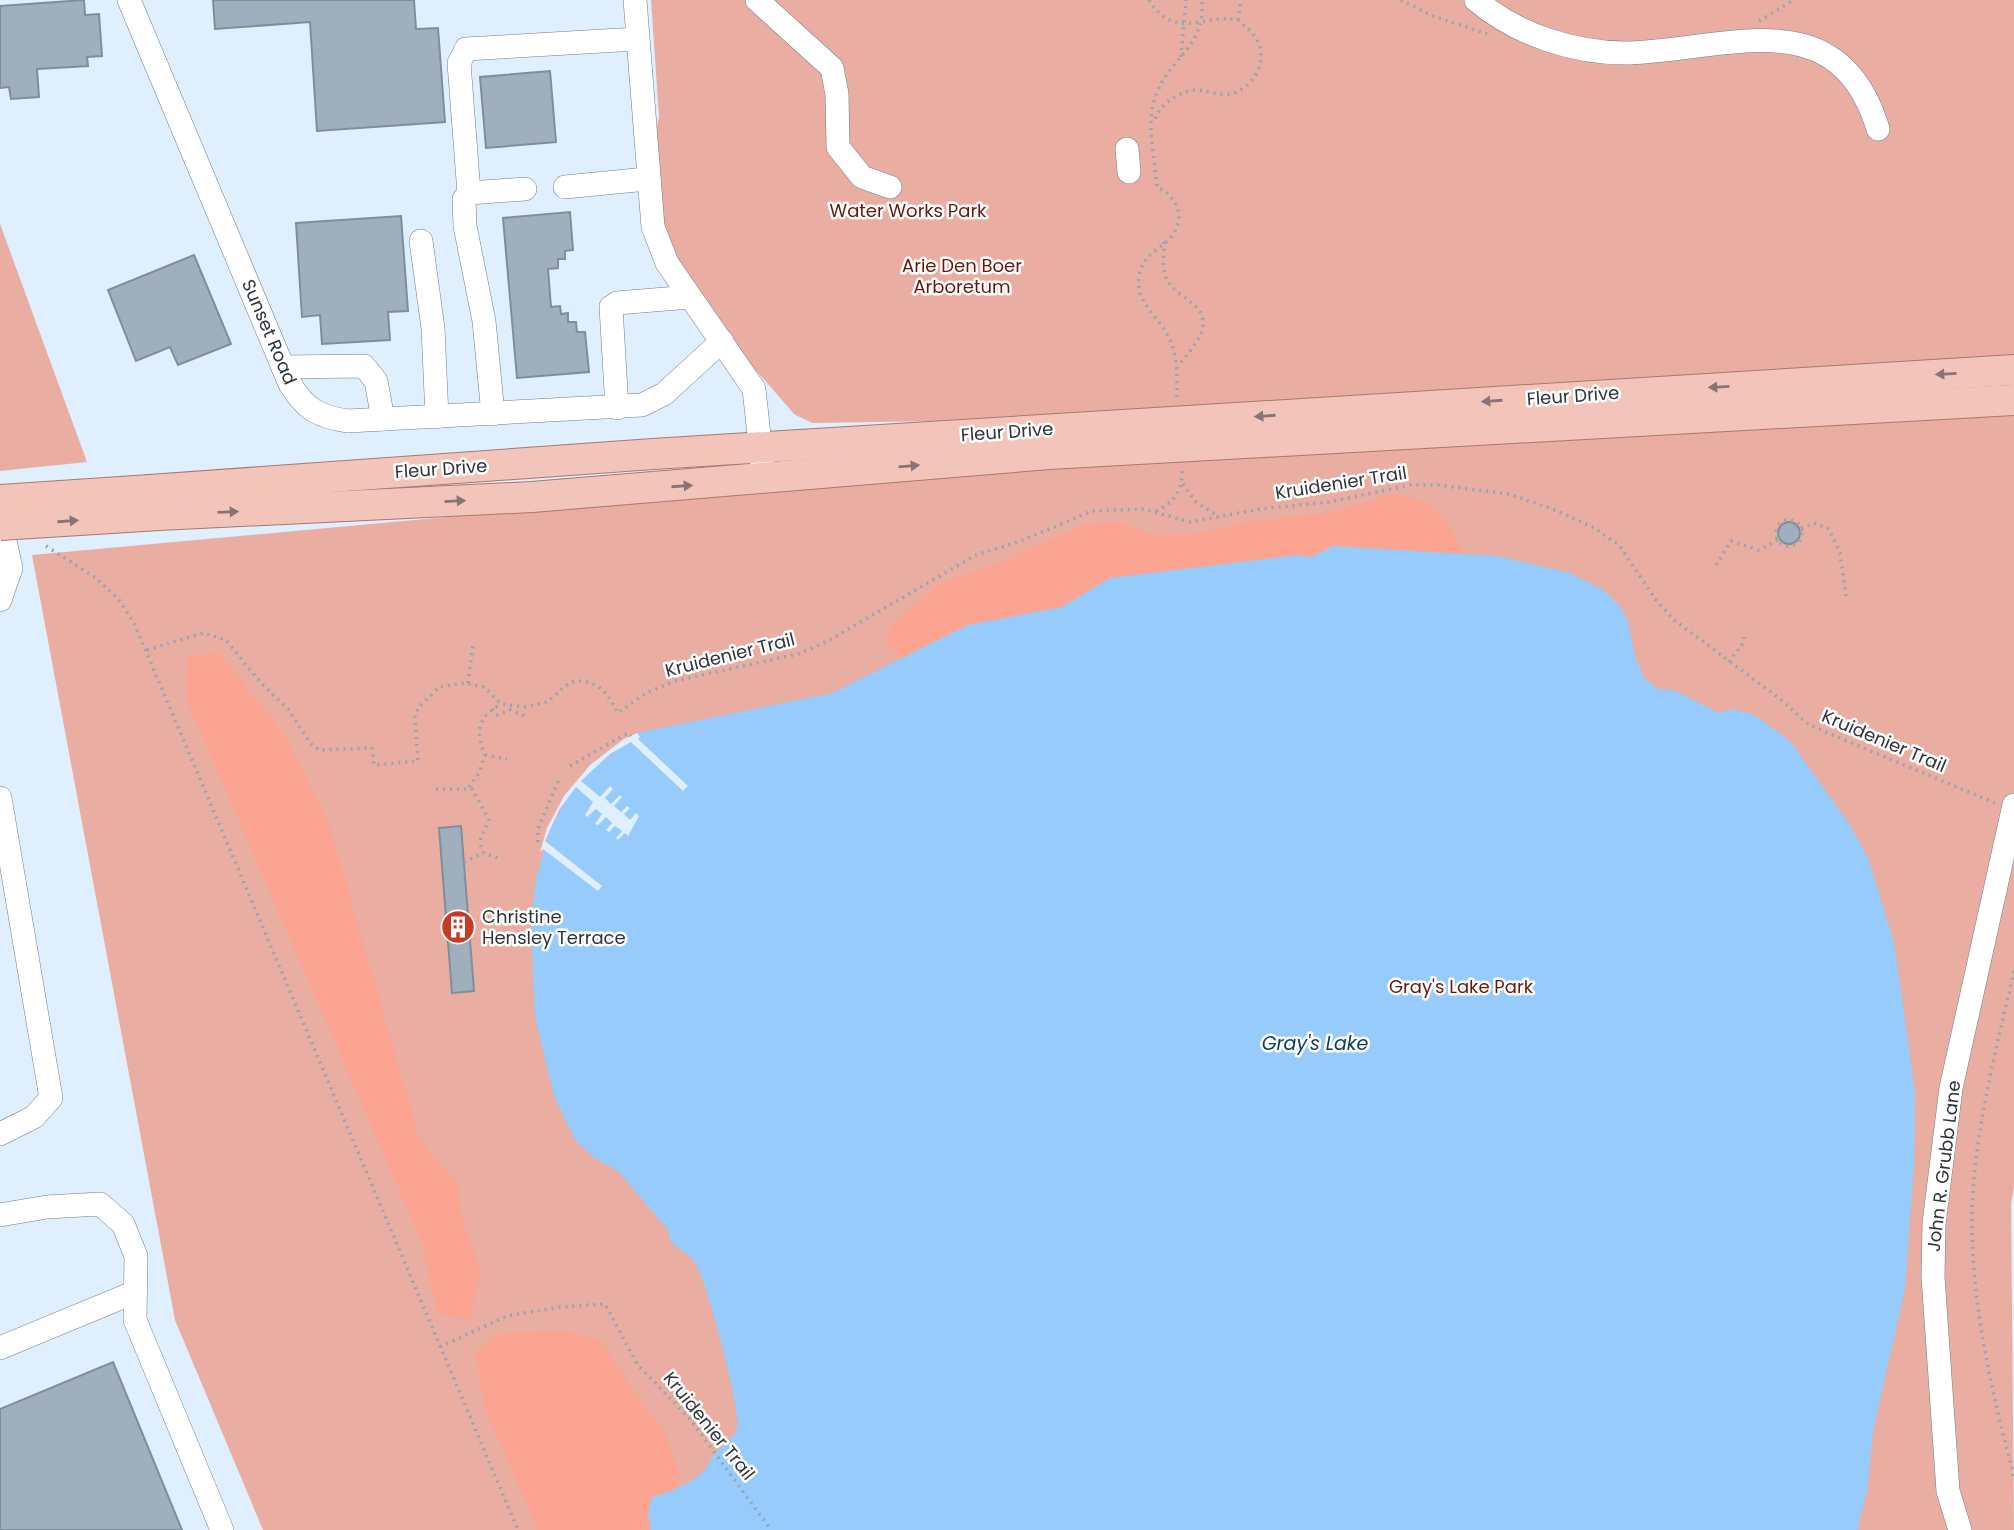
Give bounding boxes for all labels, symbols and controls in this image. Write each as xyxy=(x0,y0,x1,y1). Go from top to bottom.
park label: Water Works Park xyxy=(830,198,987,223)
park label: Arie Den Boer Arboretum xyxy=(902,253,1022,299)
street label: Sunset Road xyxy=(236,275,303,388)
one-way arrow xyxy=(1935,368,1957,379)
street label: Fleur Drive xyxy=(1526,380,1620,411)
one-way arrow xyxy=(1708,382,1730,393)
one-way arrow xyxy=(1480,396,1502,407)
one-way arrow xyxy=(1253,410,1275,421)
street label: Fleur Drive xyxy=(960,416,1054,447)
street label: Fleur Drive xyxy=(394,453,488,484)
street label: Kruidenier Trail xyxy=(1273,460,1409,505)
one-way arrow xyxy=(898,461,920,472)
one-way arrow xyxy=(671,480,693,491)
one-way arrow xyxy=(444,496,466,507)
one-way arrow xyxy=(217,507,239,518)
one-way arrow xyxy=(57,515,79,526)
street label: Kruidenier Trail xyxy=(662,626,797,683)
street label: Kruidenier Trail xyxy=(1818,703,1950,778)
place label: Christine Hensley Terrace xyxy=(482,904,626,950)
building icon: Christine Hensley Terrace xyxy=(439,908,477,946)
park label: Gray's Lake Park xyxy=(1389,974,1534,999)
water label: Gray's Lake xyxy=(1262,1030,1369,1057)
street label: John R. Grubb Lane xyxy=(1921,1079,1966,1253)
street label: Kruidenier Trail xyxy=(658,1366,761,1485)

